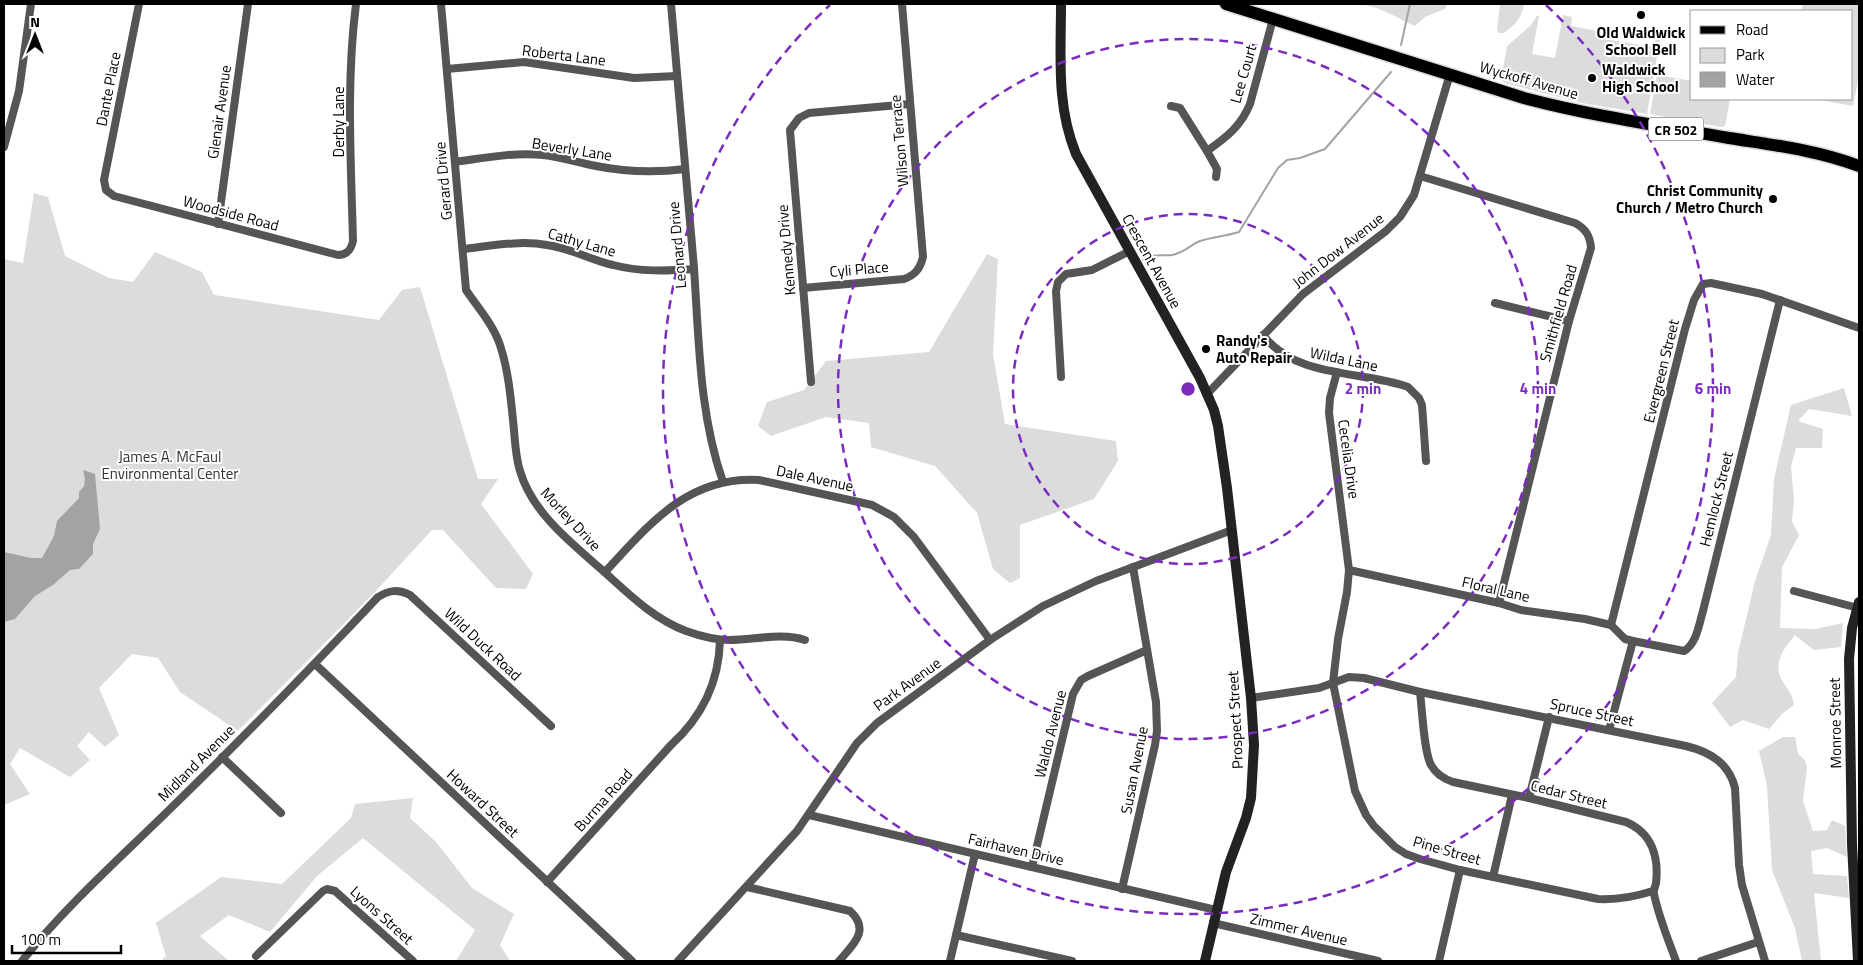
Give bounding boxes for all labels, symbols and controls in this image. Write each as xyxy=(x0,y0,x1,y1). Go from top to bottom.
marker: Old Waldwick School Bell xyxy=(1635,9,1647,21)
north arrow xyxy=(10,10,60,60)
legend xyxy=(1690,10,1853,100)
text: N xyxy=(30,11,40,32)
text: Road xyxy=(1736,18,1768,41)
place label: Old Waldwick School Bell xyxy=(1597,21,1686,61)
street label: Roberta Lane xyxy=(521,38,607,72)
street label: Lee Court xyxy=(1224,41,1263,106)
text: Park xyxy=(1736,43,1765,66)
street label: Dante Place xyxy=(90,50,126,128)
street label: Wyckoff Avenue xyxy=(1477,55,1581,105)
place label: Waldwick High School xyxy=(1602,58,1679,98)
street label: Glenair Avenue xyxy=(201,64,237,160)
text: Water xyxy=(1736,68,1775,91)
marker: Waldwick High School xyxy=(1586,72,1598,84)
street label: Derby Lane xyxy=(327,86,350,158)
street label: Wilson Terrace xyxy=(884,94,914,188)
road number: CR 502 xyxy=(1648,118,1704,140)
street label: Beverly Lane xyxy=(530,131,614,167)
street label: Gerard Drive xyxy=(428,141,458,221)
place label: Christ Community Church / Metro Church xyxy=(1616,179,1763,219)
street label: Woodside Road xyxy=(181,189,281,237)
marker: Christ Community Church / Metro Church xyxy=(1767,193,1779,205)
street label: Leonard Drive xyxy=(662,201,692,289)
street label: Kennedy Drive xyxy=(771,204,801,296)
street label: John Dow Avenue xyxy=(1287,207,1389,293)
street label: Crescent Avenue xyxy=(1116,209,1188,313)
street label: Cathy Lane xyxy=(545,221,619,263)
street label: Cyli Place xyxy=(829,255,889,283)
street label: Smithfield Road xyxy=(1533,262,1583,364)
street label: Evergreen Street xyxy=(1637,316,1685,425)
place label: Randy's Auto Repair xyxy=(1216,329,1293,369)
street label: Wilda Lane xyxy=(1308,341,1380,377)
marker: Randy's Auto Repair xyxy=(1200,343,1212,355)
text: 2 min xyxy=(1345,377,1381,400)
text: 4 min xyxy=(1520,377,1556,400)
text: 6 min xyxy=(1695,377,1731,400)
centre of rings xyxy=(1179,380,1197,398)
street label: Cecelia Drive xyxy=(1332,418,1366,500)
park label: James A. McFaul Environmental Center xyxy=(101,445,239,485)
street label: Hemlock Street xyxy=(1693,448,1739,549)
street label: Dale Avenue xyxy=(774,459,856,497)
street label: Morley Drive xyxy=(535,482,607,556)
street label: Floral Lane xyxy=(1460,570,1532,608)
street label: Wild Duck Road xyxy=(439,602,527,686)
street label: Park Avenue xyxy=(868,651,946,717)
street label: Prospect Street xyxy=(1221,670,1249,770)
street label: Monroe Street xyxy=(1823,677,1847,769)
street label: Waldo Avenue xyxy=(1028,687,1072,781)
street label: Spruce Street xyxy=(1548,692,1637,732)
street label: Midland Avenue xyxy=(152,719,240,807)
street label: Susan Avenue xyxy=(1114,724,1154,816)
street label: Howard Street xyxy=(442,763,525,843)
street label: Burma Road xyxy=(568,763,638,837)
street label: Cedar Street xyxy=(1528,773,1610,815)
street label: Fairhaven Drive xyxy=(966,827,1066,871)
street label: Pine Street xyxy=(1410,829,1484,871)
street label: Lyons Street xyxy=(345,880,419,950)
street label: Zimmer Avenue xyxy=(1248,907,1350,951)
scale bar xyxy=(12,922,121,954)
text: 100 m xyxy=(20,928,61,951)

